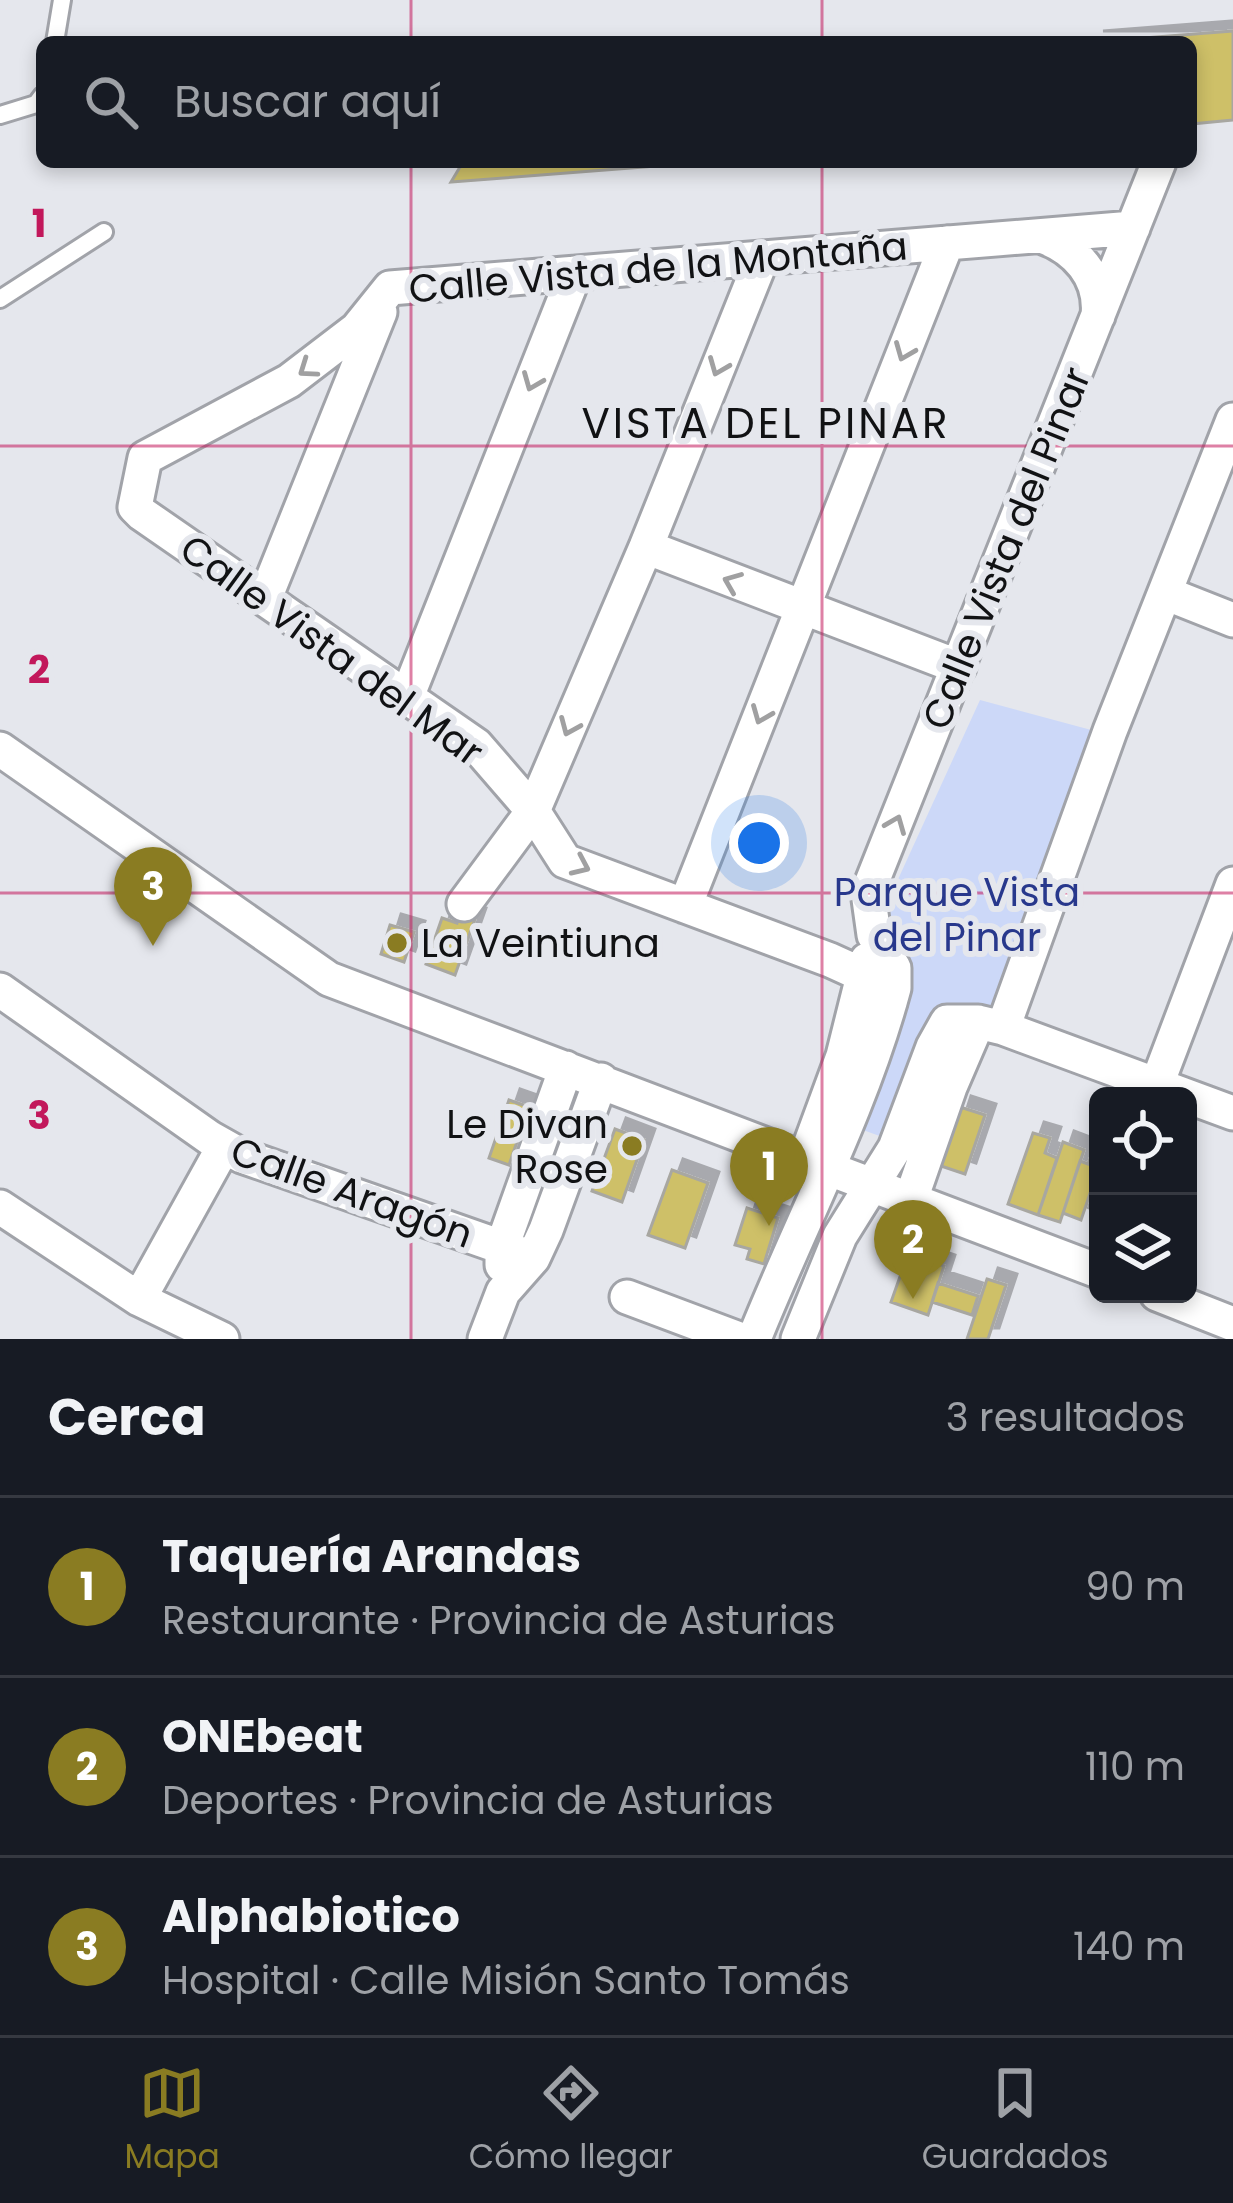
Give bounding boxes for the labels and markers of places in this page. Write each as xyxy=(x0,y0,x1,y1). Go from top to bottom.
pin: 3 xyxy=(114,847,192,946)
place label: La Veintiuna xyxy=(421,916,660,971)
marker: La Veintiuna xyxy=(384,930,410,956)
place label: Le Divan Rose xyxy=(446,1097,608,1197)
pin: 1 xyxy=(730,1127,808,1226)
marker: Le Divan Rose xyxy=(619,1133,645,1159)
pin: 2 xyxy=(874,1200,952,1299)

